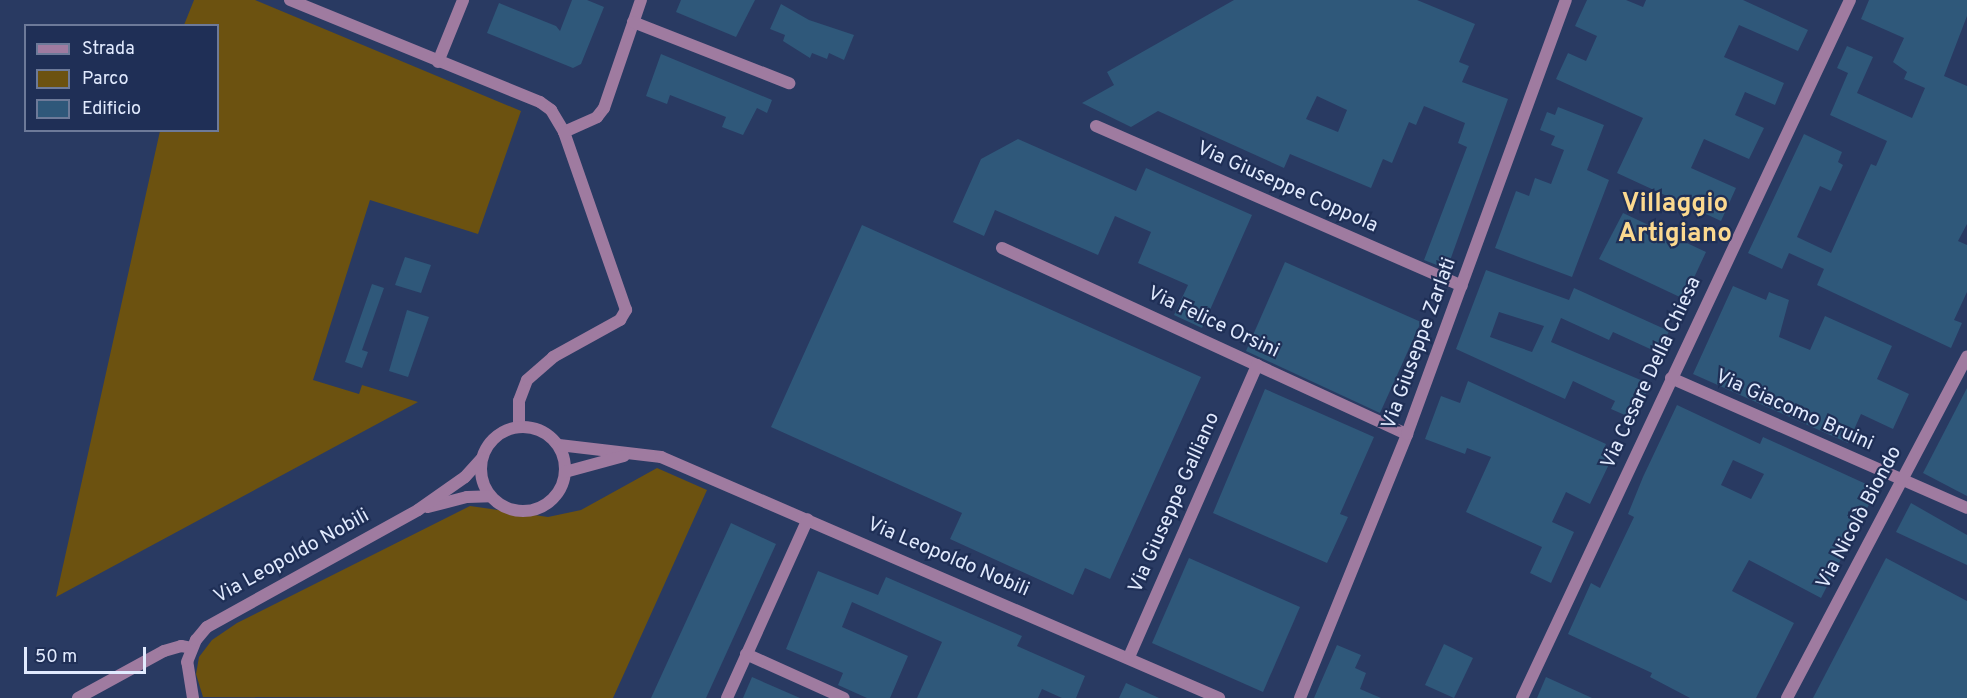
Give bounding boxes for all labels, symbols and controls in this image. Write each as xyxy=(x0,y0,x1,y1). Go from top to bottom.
legend xyxy=(24,24,219,132)
text: Strada xyxy=(82,38,135,61)
text: Parco xyxy=(82,68,128,91)
text: Edificio xyxy=(82,98,141,121)
street label: Via Giuseppe Coppola xyxy=(1193,137,1381,239)
district label: Villaggio Artigiano xyxy=(1618,189,1732,250)
street label: Via Giuseppe Zarlati xyxy=(1378,255,1462,433)
street label: Via Cesare Della Chiesa xyxy=(1597,273,1707,473)
street label: Via Felice Orsini xyxy=(1143,282,1283,364)
street label: Via Giacomo Bruini xyxy=(1711,365,1877,457)
street label: Via Giuseppe Galliano xyxy=(1124,409,1226,597)
street label: Via Nicolò Biondo xyxy=(1812,443,1908,593)
street label: Via Leopoldo Nobili xyxy=(210,504,374,610)
street label: Via Leopoldo Nobili xyxy=(863,513,1033,603)
scale bar xyxy=(27,635,148,673)
text: 50 m xyxy=(35,646,77,669)

